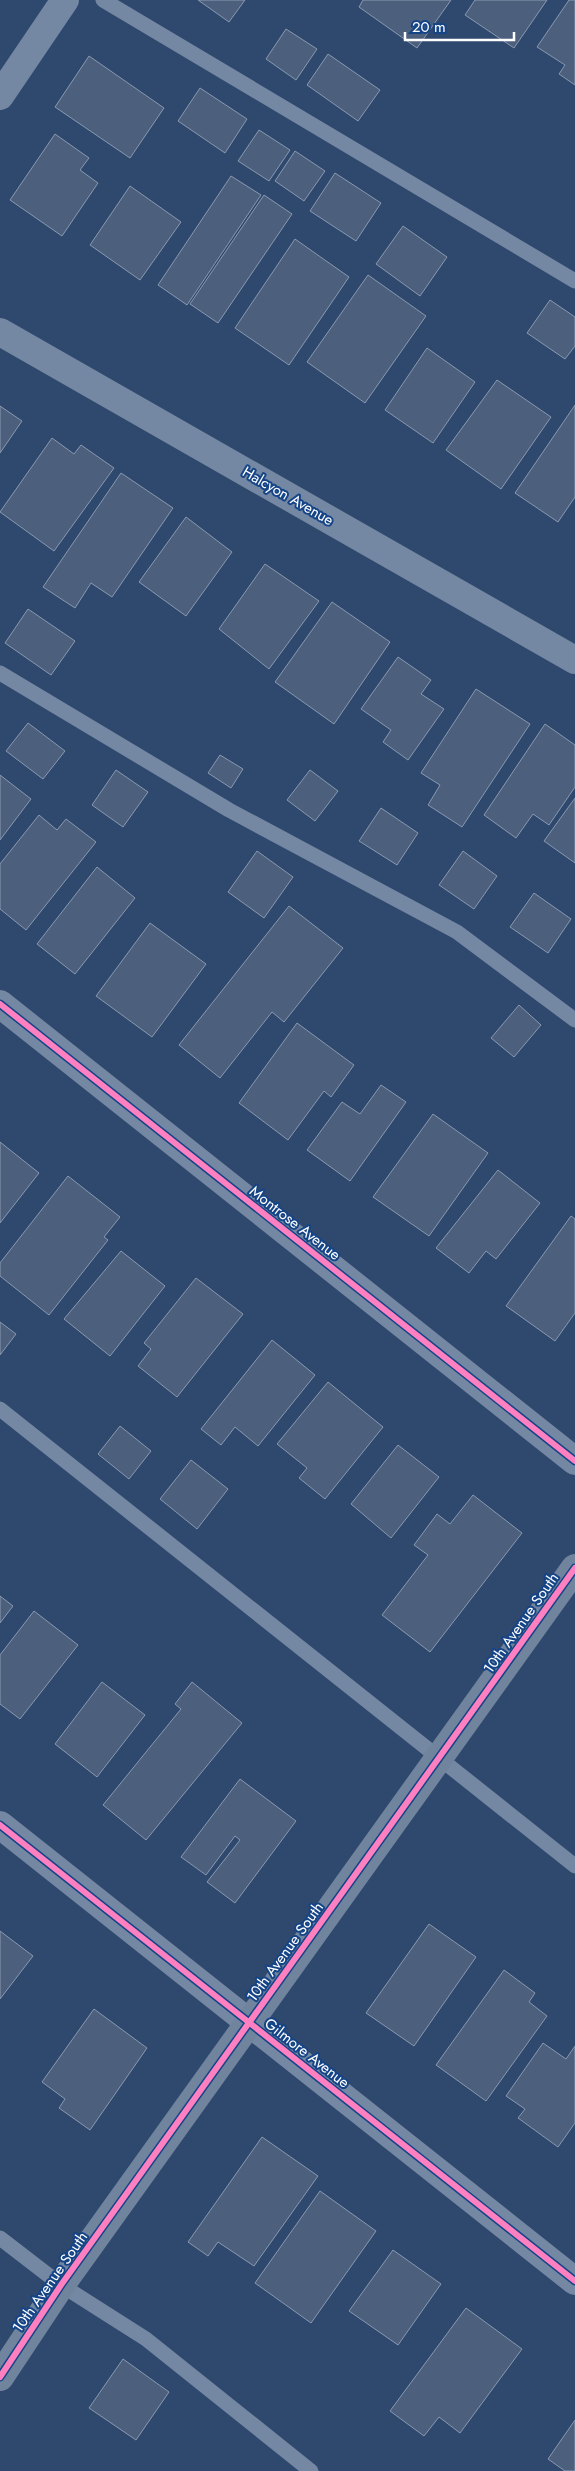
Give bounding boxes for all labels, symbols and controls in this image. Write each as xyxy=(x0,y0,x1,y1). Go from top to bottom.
scale bar xyxy=(405,10,514,42)
text: 20 m xyxy=(412,16,446,38)
street label: Halcyon Avenue xyxy=(238,461,338,531)
street label: Montrose Avenue xyxy=(245,1180,345,1266)
street label: 10th Avenue South xyxy=(478,1568,564,1678)
street label: 10th Avenue South xyxy=(241,1898,329,2006)
street label: Gilmore Avenue xyxy=(260,2013,354,2093)
street label: 10th Avenue South xyxy=(7,2227,93,2337)

